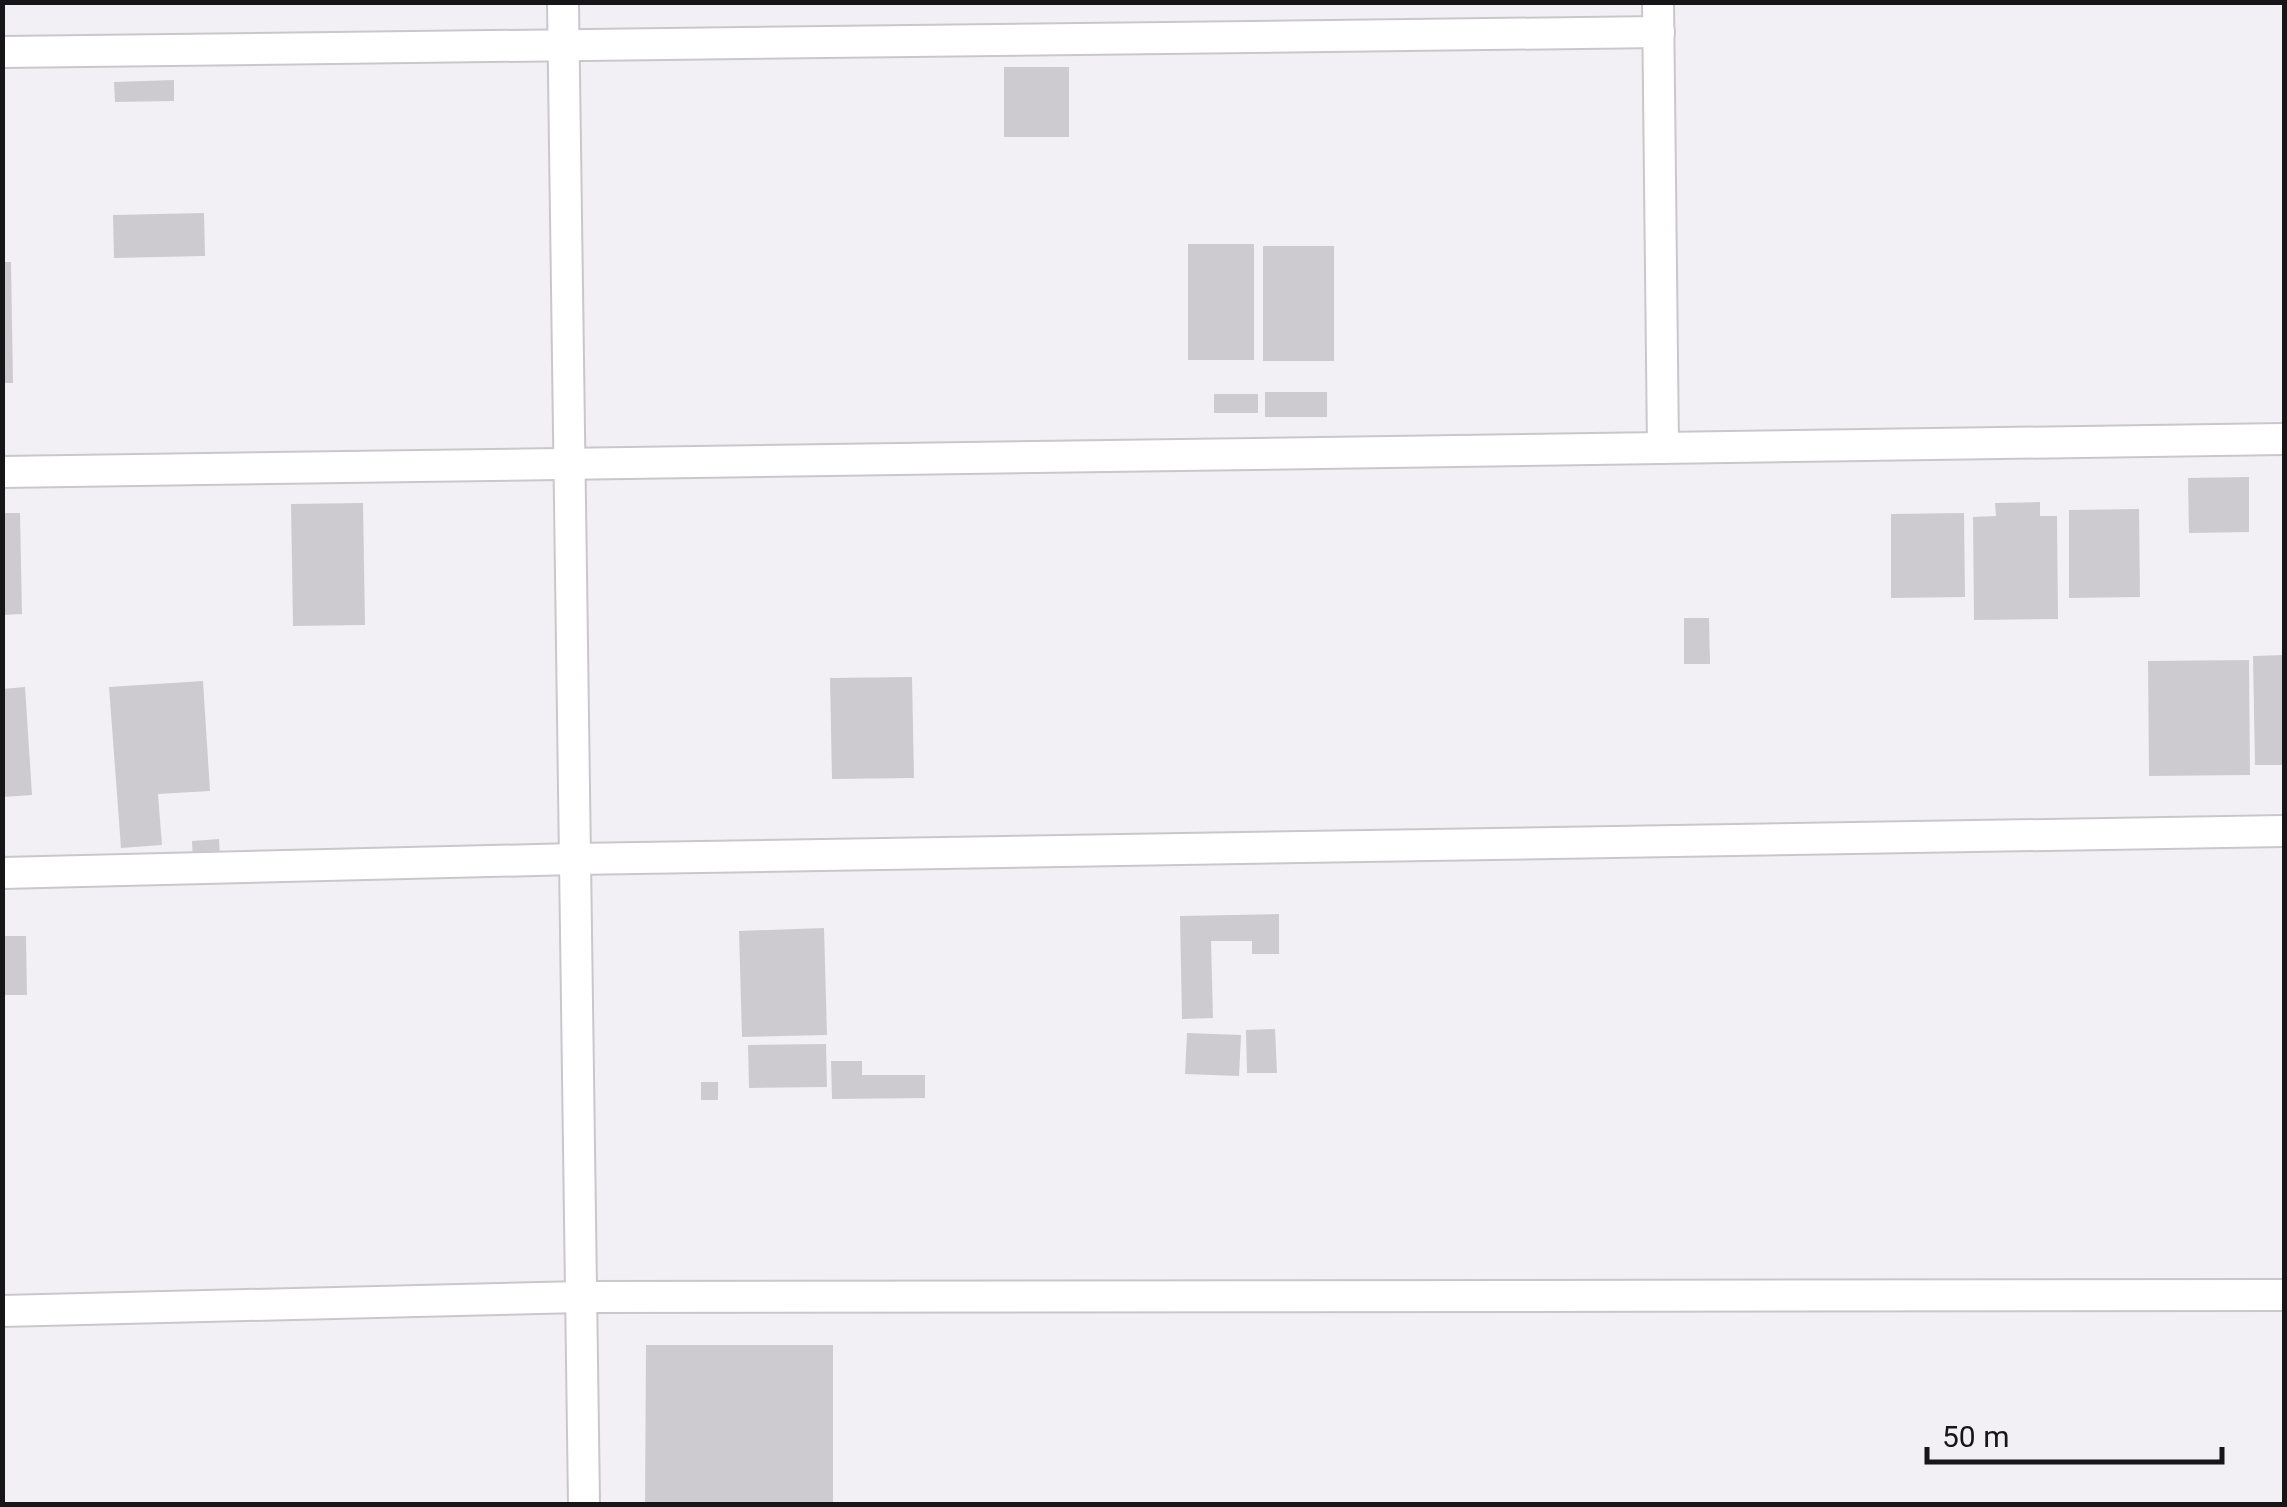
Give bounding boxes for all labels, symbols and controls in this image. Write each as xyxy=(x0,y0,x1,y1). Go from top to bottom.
scale bar xyxy=(1927,1402,2222,1464)
text: 50 m xyxy=(1942,1419,2009,1454)

